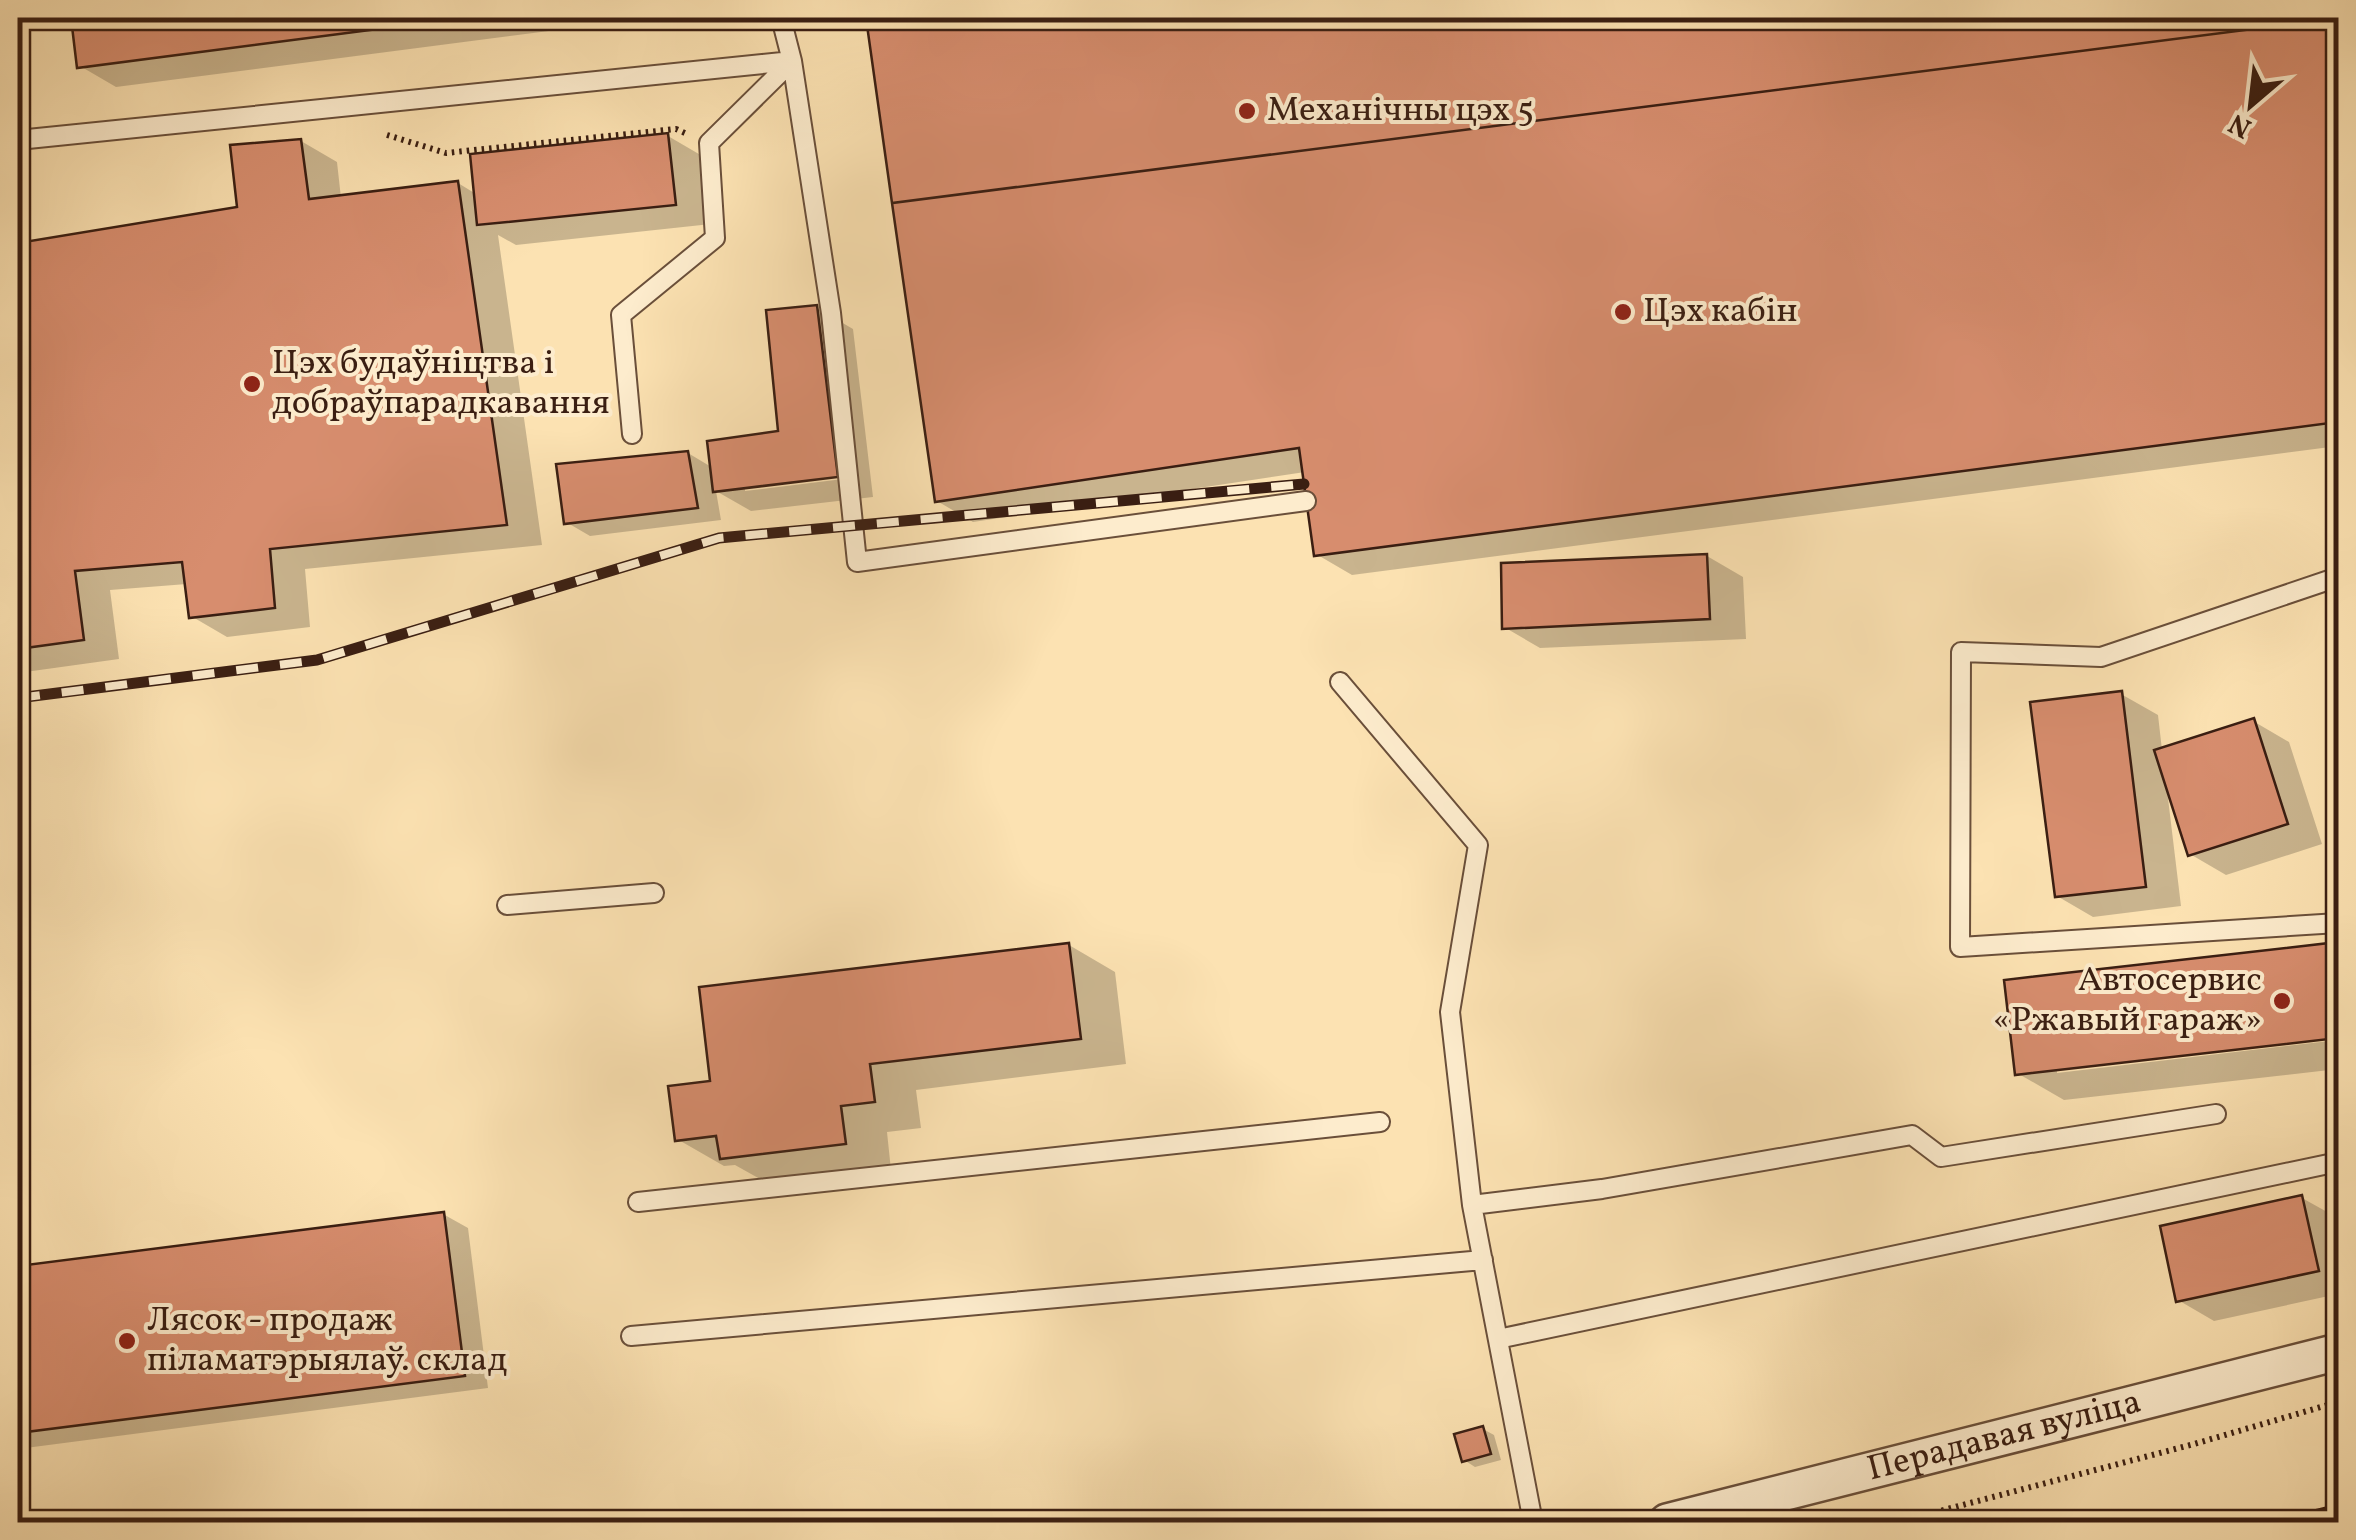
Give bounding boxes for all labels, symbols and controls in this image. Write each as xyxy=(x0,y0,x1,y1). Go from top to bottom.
north arrow xyxy=(2201,55,2301,155)
place label: Механічны цэх 5 xyxy=(1267,87,1534,135)
marker: Механічны цэх 5 xyxy=(1236,100,1258,122)
text: N xyxy=(2222,103,2259,147)
place label: Цэх кабін xyxy=(1643,288,1798,336)
marker: Цэх кабін xyxy=(1612,301,1634,323)
place label: Цэх будаўніцтва і добраўпарадкавання xyxy=(272,340,610,428)
marker: Цэх будаўніцтва і добраўпарадкавання xyxy=(241,373,263,395)
place label: Автосервис «Ржавый гараж» xyxy=(1993,957,2262,1045)
marker: Автосервис «Ржавый гараж» xyxy=(2271,990,2293,1012)
place label: Лясок - продаж піламатэрыялаў. склад xyxy=(147,1297,507,1385)
marker: Лясок - продаж піламатэрыялаў. склад xyxy=(116,1330,138,1352)
street label: Перадавая вуліца xyxy=(1862,1379,2146,1494)

